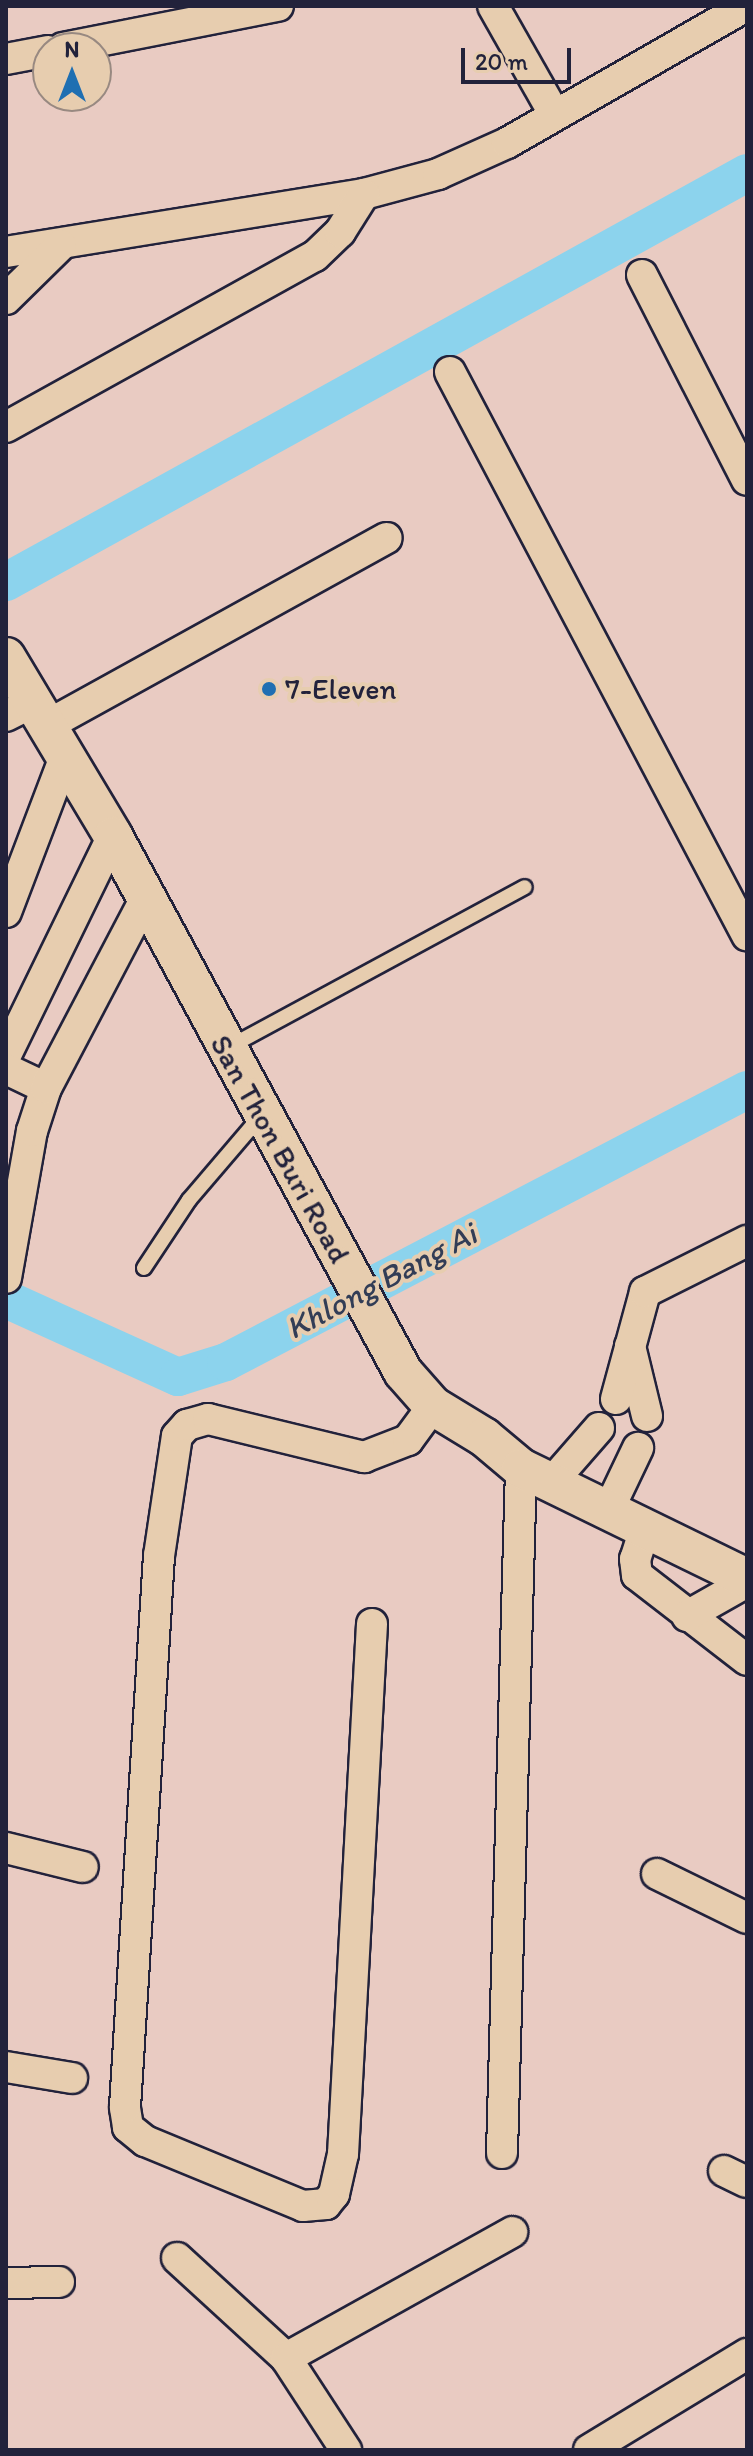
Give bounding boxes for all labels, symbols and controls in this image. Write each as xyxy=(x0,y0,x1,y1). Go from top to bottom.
north arrow xyxy=(32,32,112,112)
scale bar xyxy=(465,32,575,82)
text: N xyxy=(65,36,79,63)
text: 20 m xyxy=(475,47,528,76)
place label: 7-Eleven xyxy=(285,671,396,707)
marker: 7-Eleven xyxy=(260,680,278,698)
street label: San Thon Buri Road xyxy=(203,1029,357,1269)
water label: Khlong Bang Ai xyxy=(278,1214,484,1348)

